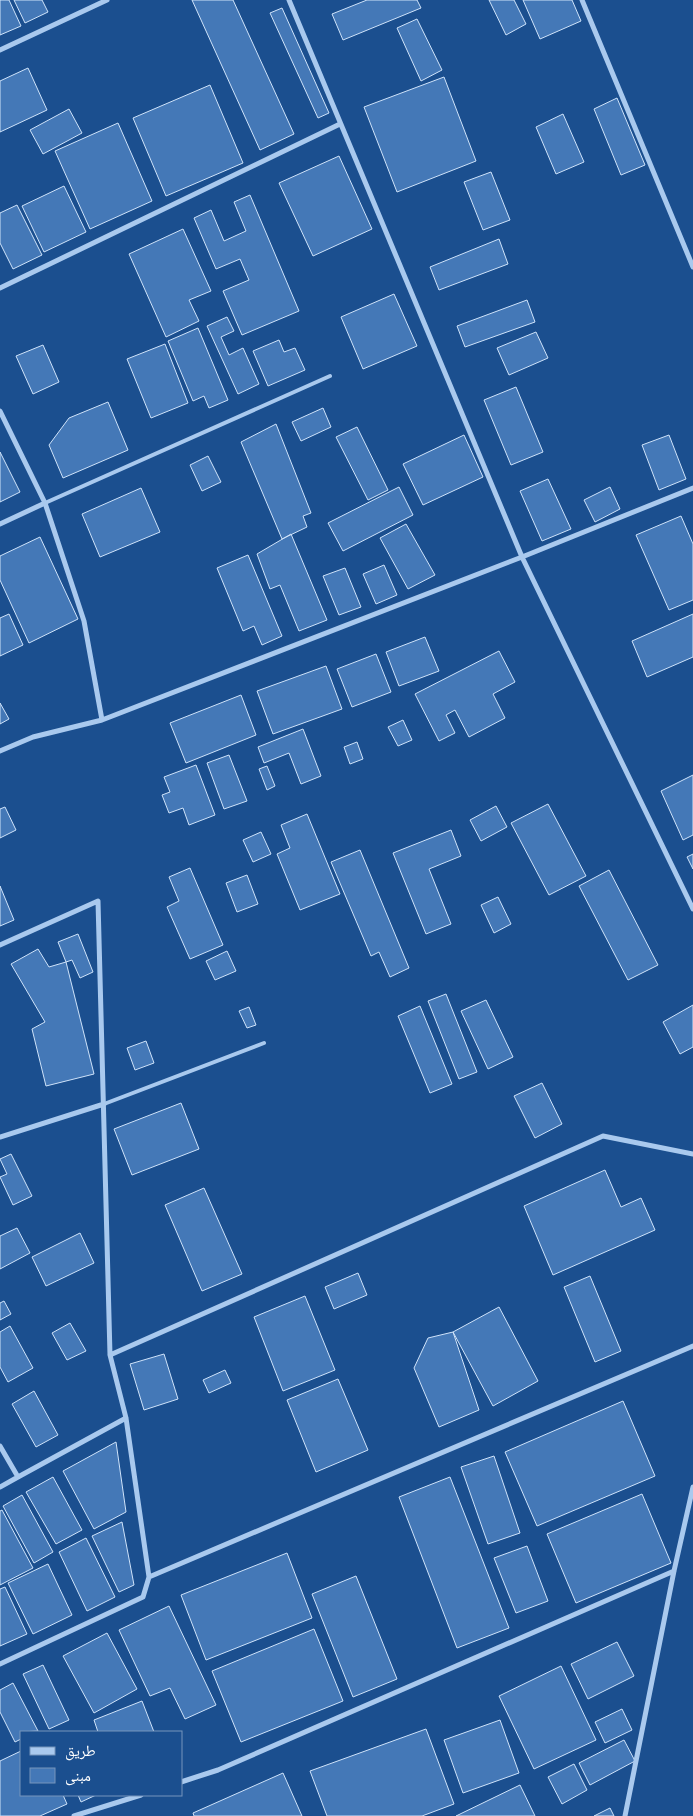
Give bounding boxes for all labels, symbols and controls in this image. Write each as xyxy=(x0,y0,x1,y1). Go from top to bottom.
legend xyxy=(20,1731,182,1796)
text: طريق xyxy=(65,1742,96,1761)
text: مبنى xyxy=(65,1767,91,1786)

